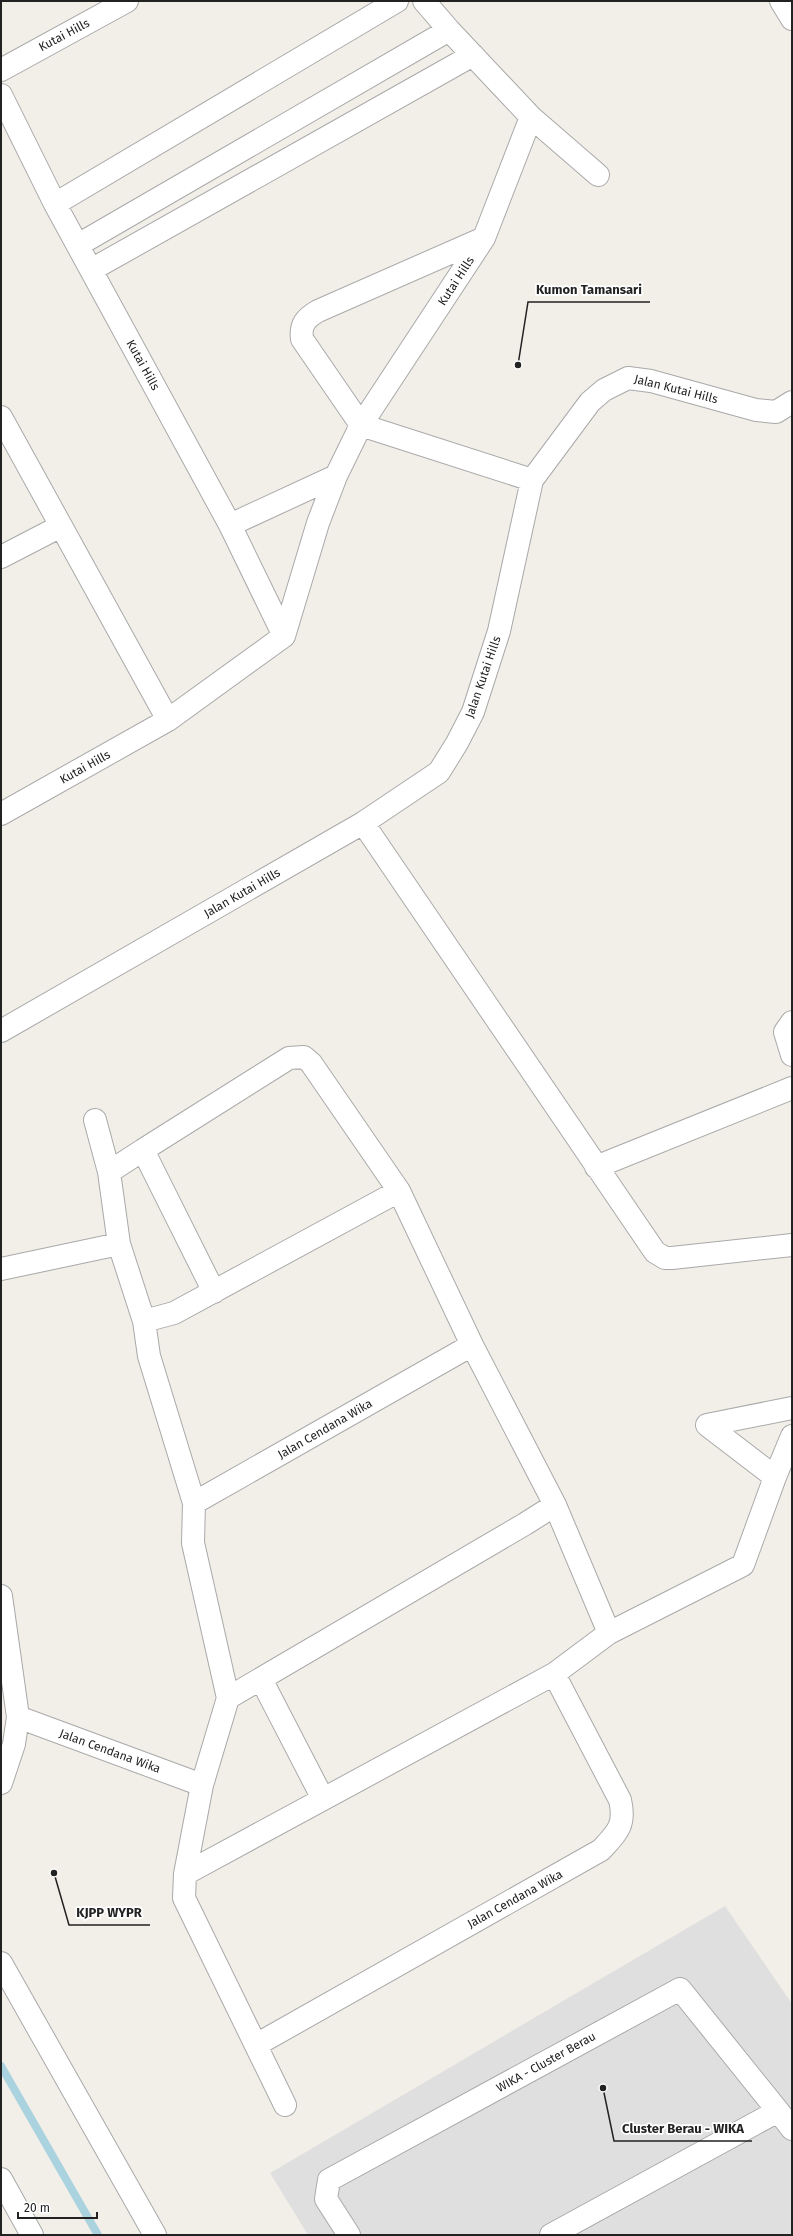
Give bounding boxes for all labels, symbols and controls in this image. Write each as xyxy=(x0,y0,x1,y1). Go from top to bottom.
street label: Kutai Hills xyxy=(36,16,92,54)
street label: Kutai Hills xyxy=(435,254,477,308)
callout: Kumon Tamansari xyxy=(528,277,650,302)
text: Kumon Tamansari xyxy=(536,282,642,297)
street label: Kutai Hills xyxy=(123,337,163,393)
street label: Jalan Kutai Hills xyxy=(633,372,720,406)
street label: Jalan Kutai Hills xyxy=(462,634,504,720)
street label: Kutai Hills xyxy=(57,747,113,787)
street label: Jalan Kutai Hills xyxy=(201,865,283,920)
street label: Jalan Cendana Wika xyxy=(275,1396,375,1462)
street label: Jalan Cendana Wika xyxy=(58,1726,162,1776)
street label: Jalan Cendana Wika xyxy=(465,1867,565,1931)
callout: KJPP WYPR xyxy=(69,1900,150,1925)
text: KJPP WYPR xyxy=(76,1905,143,1920)
street label: WIKA - Cluster Berau xyxy=(494,2029,598,2095)
callout: Cluster Berau - WIKA xyxy=(614,2116,752,2141)
text: Cluster Berau - WIKA xyxy=(622,2121,744,2136)
scale bar xyxy=(18,2194,97,2220)
text: 20 m xyxy=(24,2201,50,2215)

